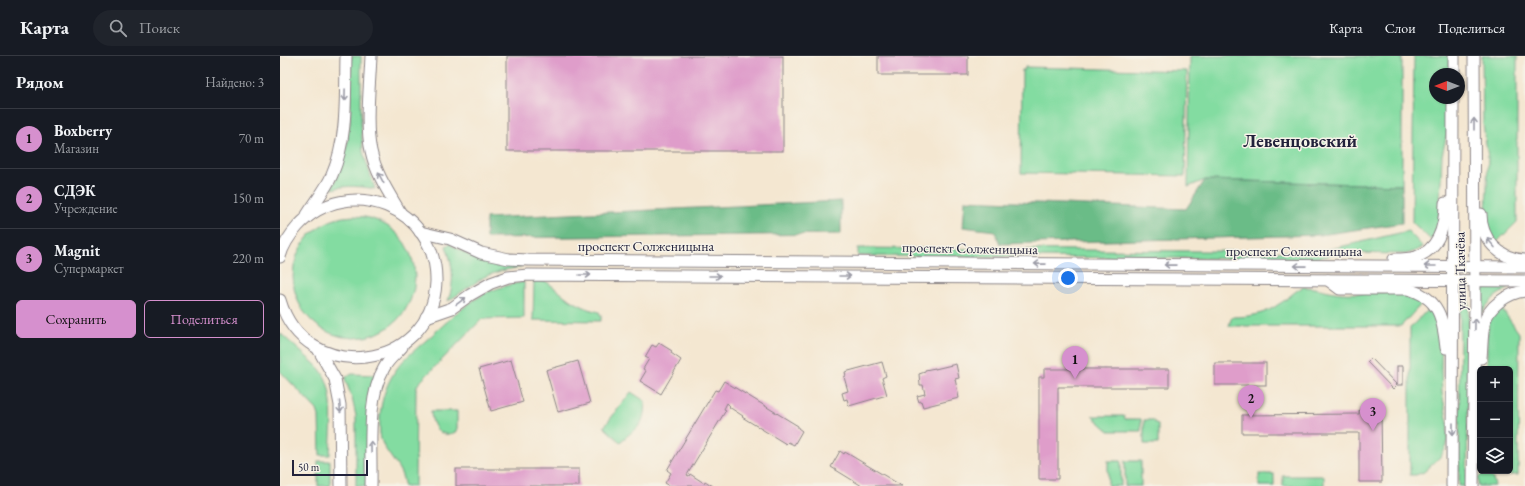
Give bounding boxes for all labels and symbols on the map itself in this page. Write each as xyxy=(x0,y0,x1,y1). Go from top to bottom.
north arrow xyxy=(1429,68,1465,104)
one-way arrow xyxy=(342,88,349,101)
one-way arrow xyxy=(1470,118,1478,131)
district label: Левенцовский xyxy=(1243,129,1358,152)
one-way arrow xyxy=(377,173,385,185)
street label: улица Ткачёва xyxy=(1450,231,1470,310)
street label: проспект Солженицына xyxy=(578,237,714,255)
street label: проспект Солженицына xyxy=(902,238,1039,258)
one-way arrow xyxy=(1487,238,1496,248)
street label: проспект Солженицына xyxy=(1226,242,1362,260)
one-way arrow xyxy=(1034,260,1047,267)
one-way arrow xyxy=(1164,261,1177,269)
one-way arrow xyxy=(1294,262,1307,270)
one-way arrow xyxy=(1424,262,1437,270)
your location xyxy=(1058,268,1078,288)
one-way arrow xyxy=(578,271,591,279)
one-way arrow xyxy=(708,272,721,280)
one-way arrow xyxy=(838,272,851,280)
one-way arrow xyxy=(456,297,467,305)
one-way arrow xyxy=(1471,318,1479,331)
pin: 1 xyxy=(1062,346,1088,379)
pin: 2 xyxy=(1238,385,1264,418)
pin: 3 xyxy=(1360,398,1386,431)
one-way arrow xyxy=(336,400,344,413)
one-way arrow xyxy=(1449,422,1457,435)
one-way arrow xyxy=(367,441,375,454)
scale bar xyxy=(292,458,368,477)

